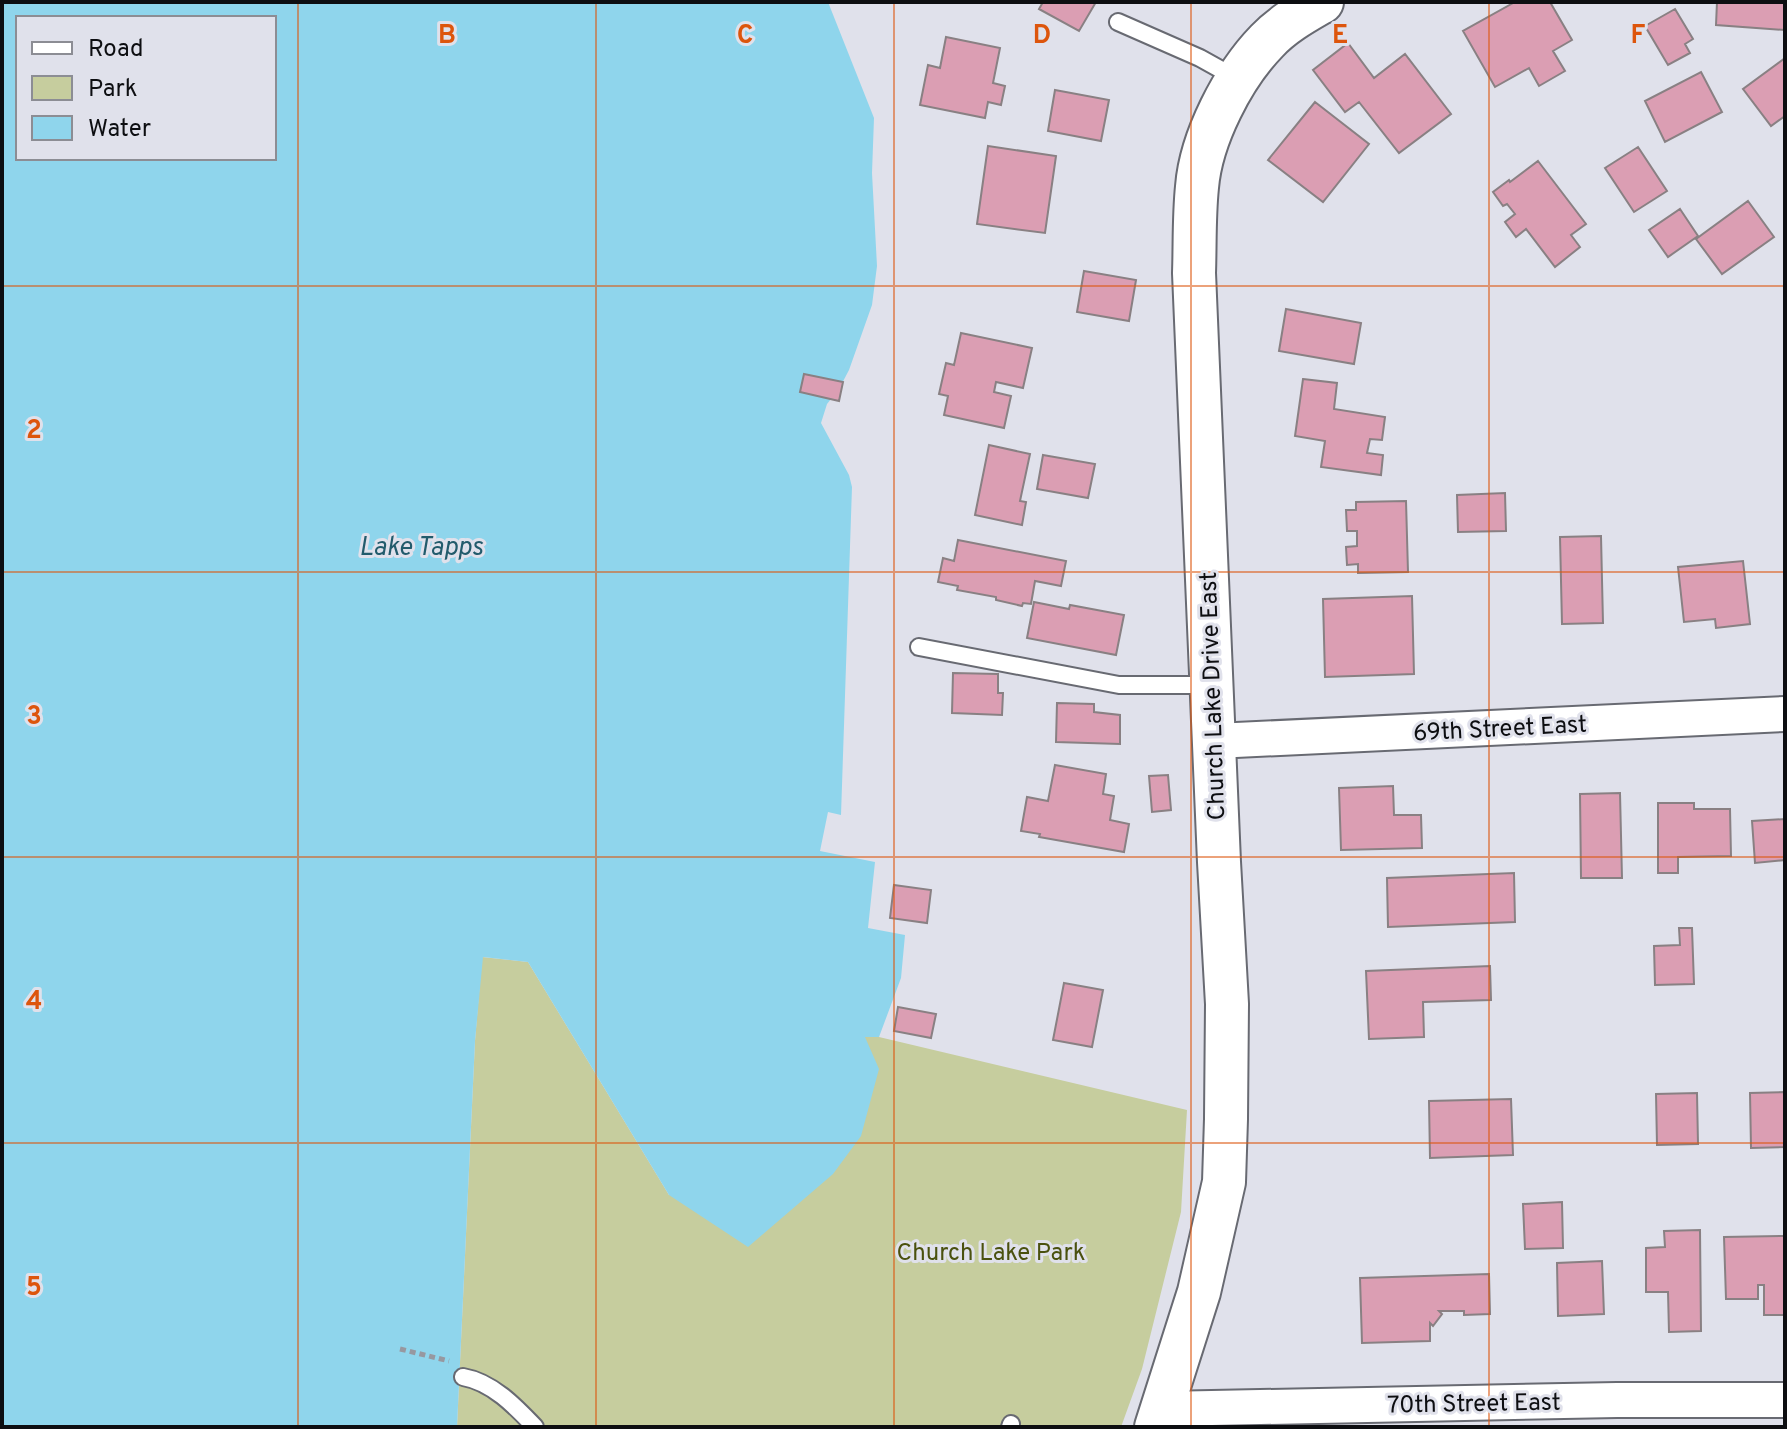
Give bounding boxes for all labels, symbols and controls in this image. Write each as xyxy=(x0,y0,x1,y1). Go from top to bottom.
legend xyxy=(16,16,276,160)
text: B xyxy=(438,20,456,53)
text: C xyxy=(737,20,753,53)
text: D xyxy=(1033,20,1051,53)
text: E xyxy=(1332,20,1348,53)
text: F xyxy=(1631,20,1646,53)
text: Road xyxy=(88,35,144,65)
text: Park xyxy=(88,75,138,105)
text: Water xyxy=(88,115,151,145)
text: 2 xyxy=(26,415,42,448)
water label: Lake Tapps xyxy=(359,532,484,565)
street label: Church Lake Drive East xyxy=(1195,571,1233,821)
text: 3 xyxy=(26,701,42,734)
street label: 69th Street East xyxy=(1412,710,1588,750)
text: 4 xyxy=(26,986,42,1019)
park label: Church Lake Park xyxy=(897,1239,1085,1269)
text: 5 xyxy=(26,1272,42,1305)
street label: 70th Street East xyxy=(1387,1388,1561,1422)

